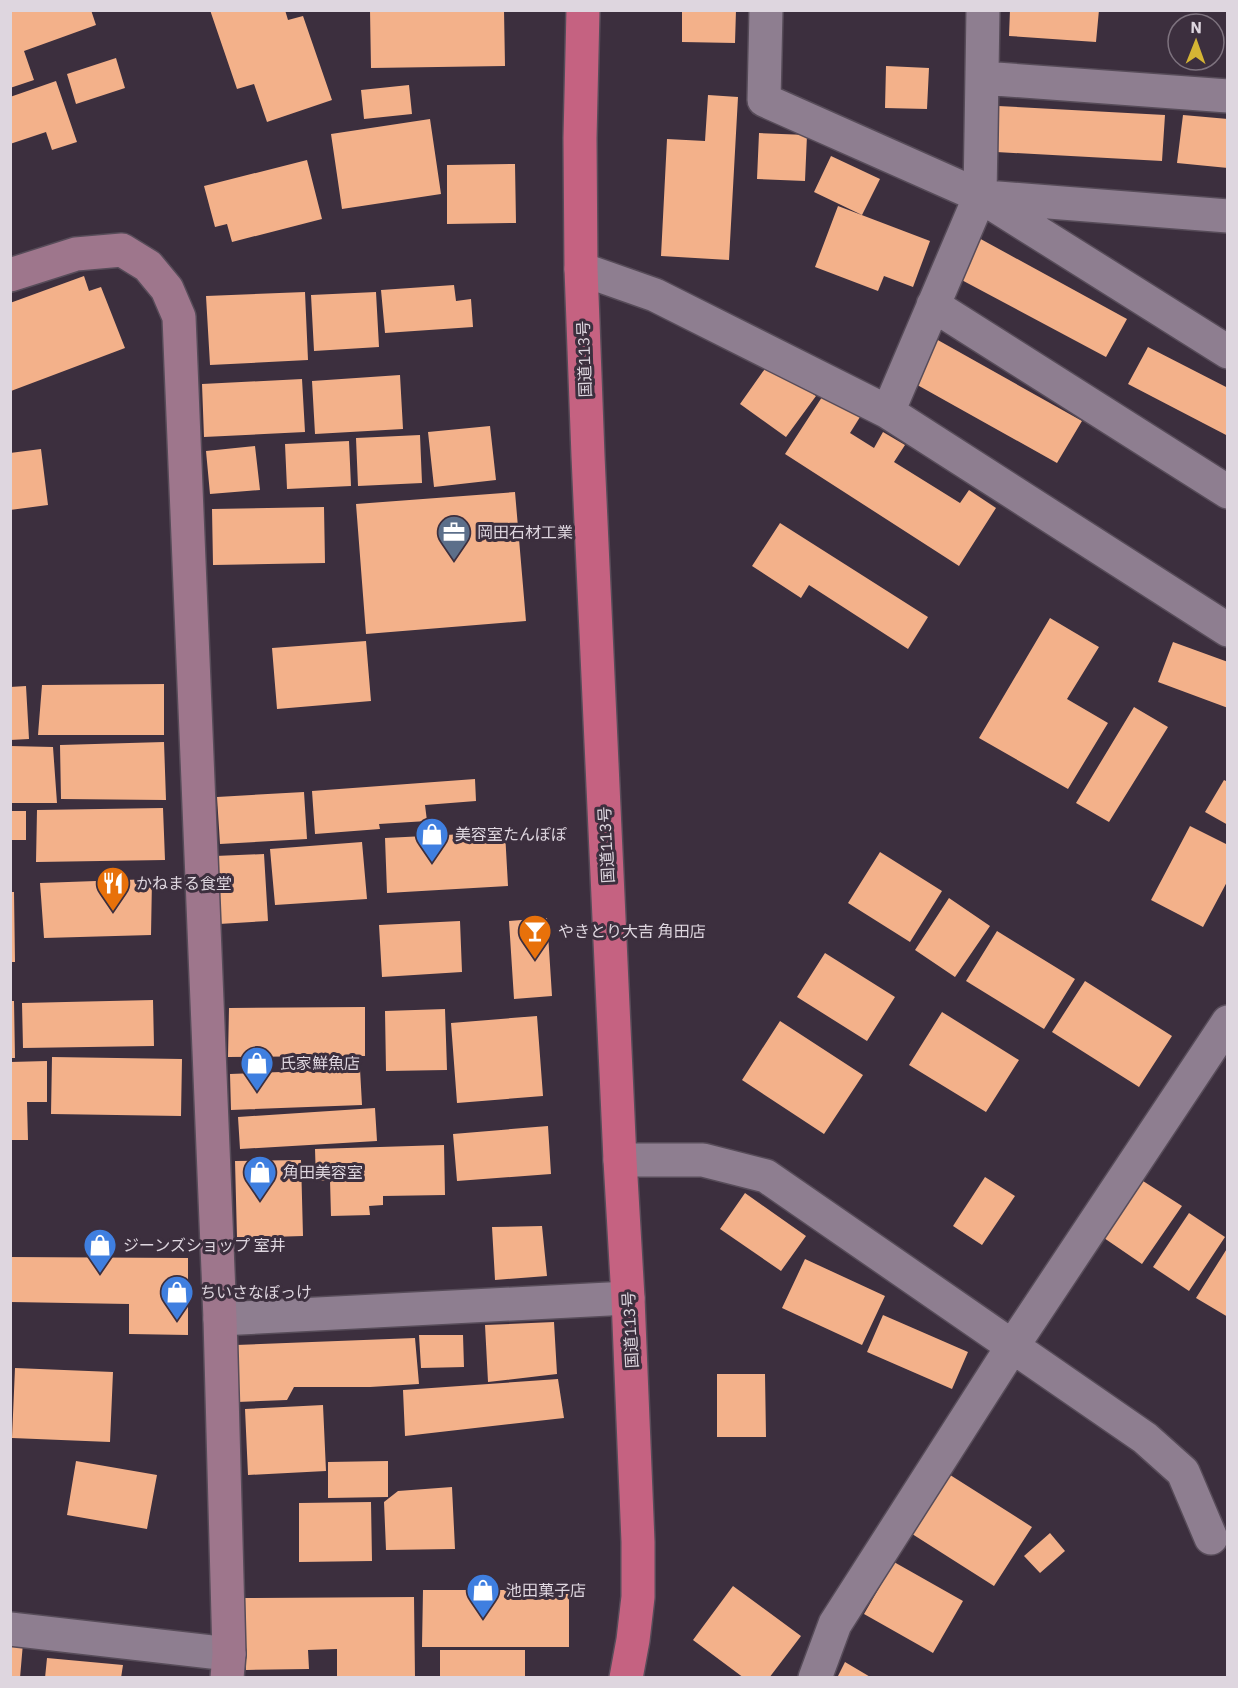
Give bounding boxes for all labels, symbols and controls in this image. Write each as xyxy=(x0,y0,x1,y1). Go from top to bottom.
north arrow xyxy=(1166,12,1226,72)
text: N xyxy=(1190,17,1202,37)
street label: 国道113号 xyxy=(573,320,595,398)
office icon: 岡田石材工業 xyxy=(436,514,472,561)
place label: 岡田石材工業 xyxy=(477,522,573,542)
street label: 国道113号 xyxy=(594,806,618,884)
shop icon: 美容室たんぽぽ xyxy=(414,816,450,863)
place label: 美容室たんぽぽ xyxy=(455,824,567,844)
restaurant icon: かねまる食堂 xyxy=(95,865,131,912)
place label: かねまる食堂 xyxy=(136,873,232,893)
bar icon: やきとり大吉 角田店 xyxy=(517,913,553,960)
place label: やきとり大吉 角田店 xyxy=(558,921,706,941)
shop icon: 氏家鮮魚店 xyxy=(239,1045,275,1092)
place label: 氏家鮮魚店 xyxy=(280,1053,360,1073)
shop icon: 角田美容室 xyxy=(242,1154,278,1201)
place label: 角田美容室 xyxy=(283,1162,363,1182)
shop icon: ジーンズショップ 室井 xyxy=(82,1227,118,1274)
place label: ジーンズショップ 室井 xyxy=(123,1235,286,1255)
shop icon: ちいさなぽっけ xyxy=(159,1274,195,1321)
place label: ちいさなぽっけ xyxy=(200,1282,312,1302)
street label: 国道113号 xyxy=(618,1291,642,1369)
shop icon: 池田菓子店 xyxy=(465,1572,501,1619)
place label: 池田菓子店 xyxy=(506,1580,586,1600)

